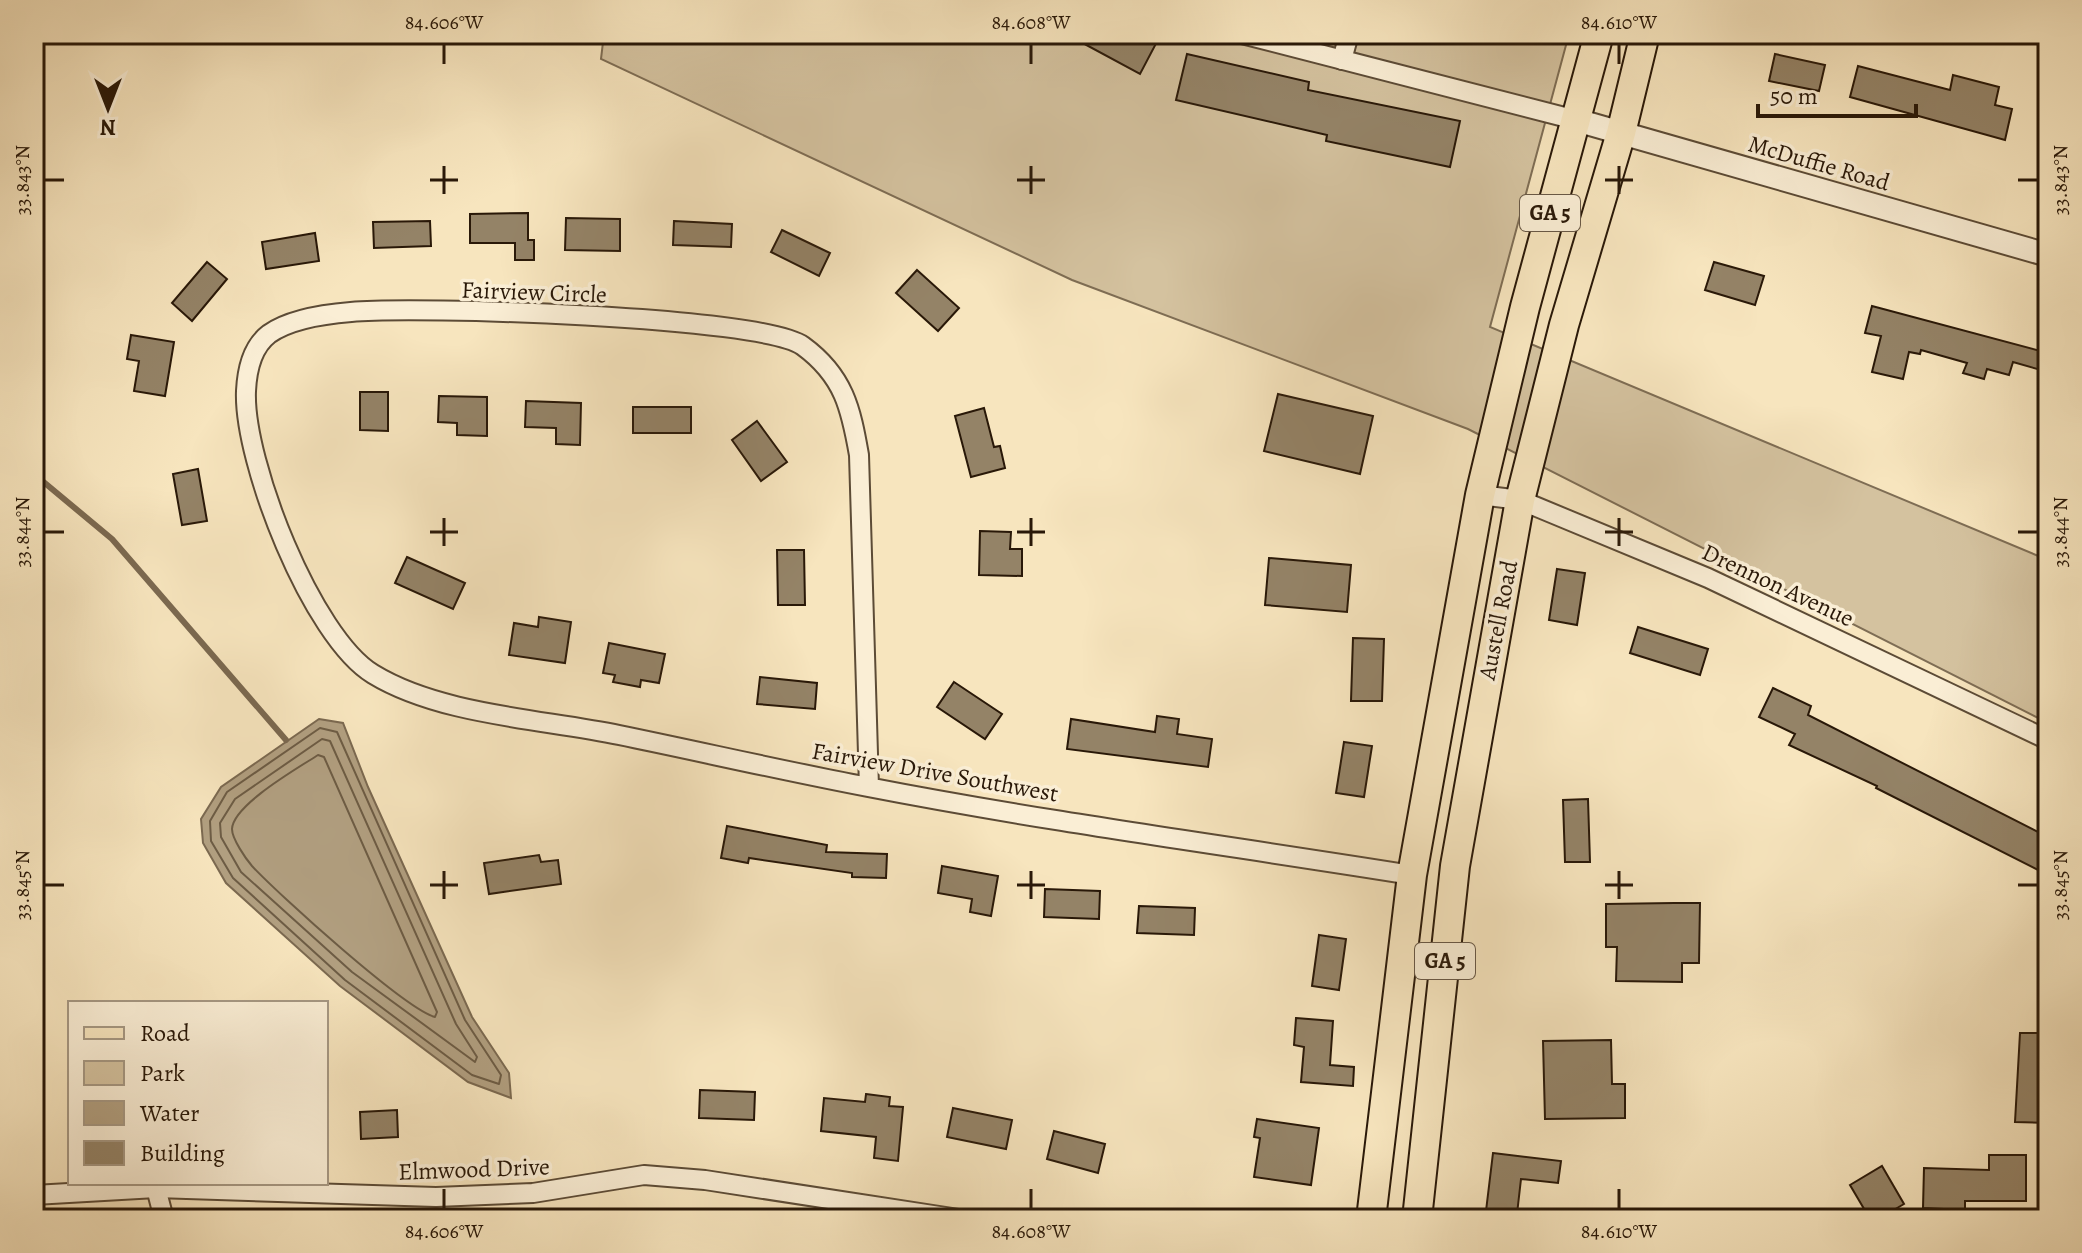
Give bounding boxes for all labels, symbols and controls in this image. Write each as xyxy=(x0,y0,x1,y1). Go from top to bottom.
text: 84.606°W xyxy=(405,9,484,36)
text: 84.608°W xyxy=(991,9,1071,36)
text: 84.610°W xyxy=(1581,9,1657,36)
north arrow xyxy=(68,68,148,148)
scale bar xyxy=(1758,68,1916,118)
text: 50 m xyxy=(1770,80,1818,112)
text: N xyxy=(100,112,116,142)
street label: McDuffie Road xyxy=(1744,128,1894,199)
text: 33.843°N xyxy=(9,145,36,215)
text: 33.843°N xyxy=(2047,145,2074,215)
road number: GA 5 xyxy=(1520,195,1580,231)
street label: Fairview Circle xyxy=(461,273,607,311)
text: 33.844°N xyxy=(9,497,36,567)
text: 33.844°N xyxy=(2047,497,2074,567)
street label: Drennon Avenue xyxy=(1697,536,1859,634)
street label: Austell Road xyxy=(1471,557,1525,684)
street label: Fairview Drive Southwest xyxy=(809,735,1061,809)
text: 33.845°N xyxy=(9,850,36,920)
text: 33.845°N xyxy=(2047,850,2074,920)
road number: GA 5 xyxy=(1415,943,1475,979)
legend xyxy=(68,1001,328,1185)
text: Road xyxy=(140,1017,190,1049)
text: Park xyxy=(140,1057,185,1089)
text: Water xyxy=(139,1097,200,1129)
text: Building xyxy=(140,1137,225,1169)
street label: Elmwood Drive xyxy=(398,1150,550,1188)
text: 84.606°W xyxy=(405,1218,484,1245)
text: 84.608°W xyxy=(991,1218,1071,1245)
text: 84.610°W xyxy=(1581,1218,1657,1245)

